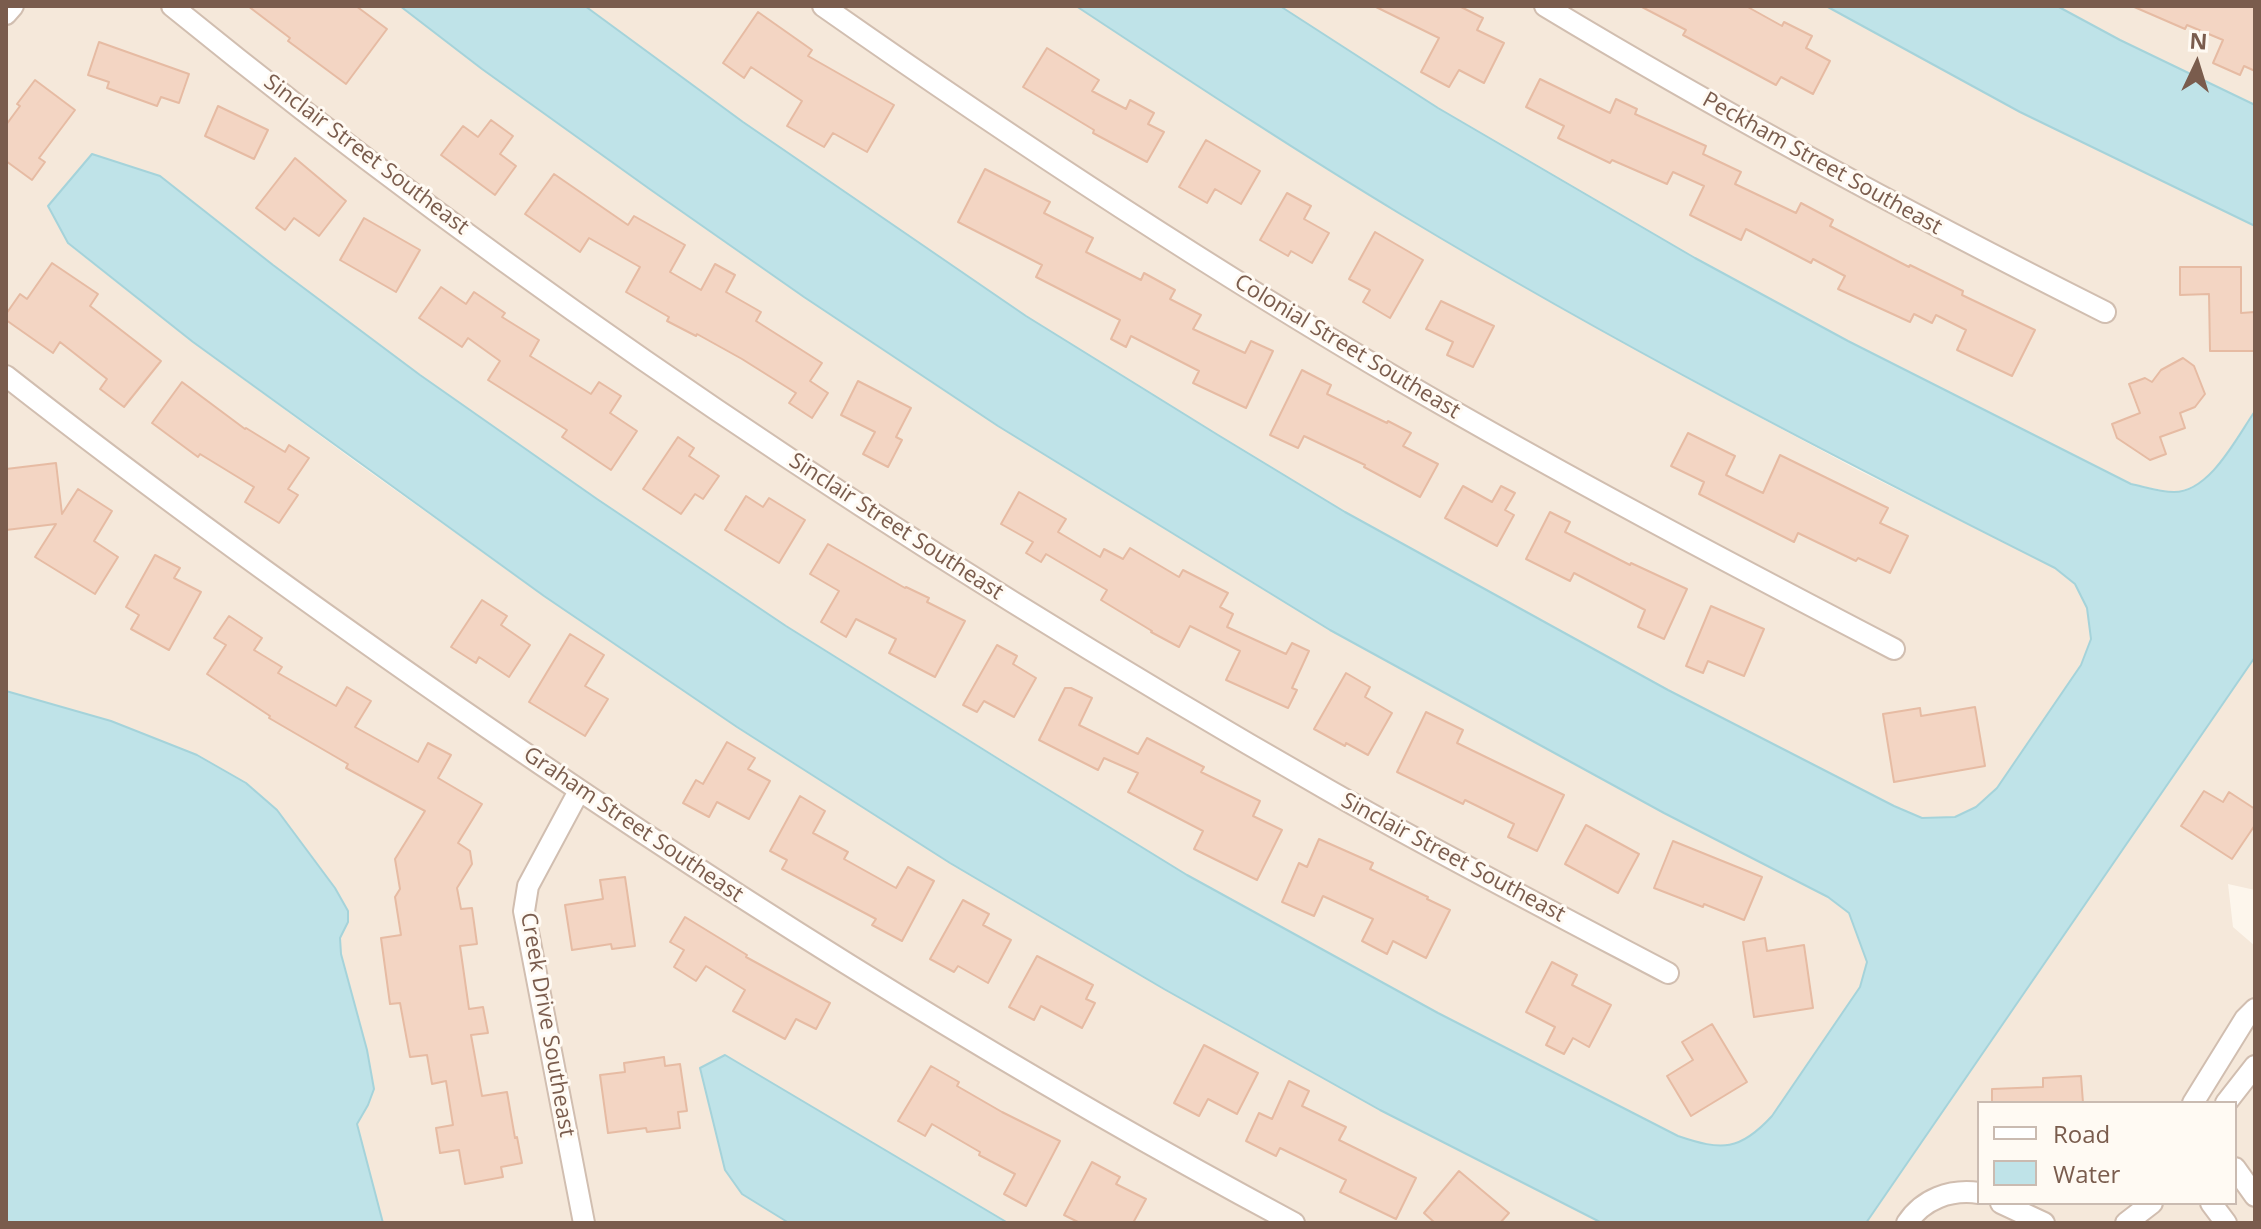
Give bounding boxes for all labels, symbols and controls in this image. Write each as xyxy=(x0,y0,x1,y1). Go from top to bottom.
north arrow xyxy=(2157,24,2237,104)
text: N xyxy=(2189,24,2209,56)
street label: Sinclair Street Southeast xyxy=(258,69,474,241)
street label: Peckham Street Southeast xyxy=(1698,87,1946,241)
street label: Colonial Street Southeast xyxy=(1229,269,1465,425)
street label: Sinclair Street Southeast xyxy=(784,448,1008,606)
street label: Graham Street Southeast xyxy=(518,742,748,908)
street label: Sinclair Street Southeast xyxy=(1336,788,1570,928)
street label: Creek Drive Southeast xyxy=(514,911,580,1139)
legend xyxy=(1977,1101,2237,1205)
text: Road xyxy=(2053,1117,2110,1150)
text: Water xyxy=(2053,1157,2120,1190)

